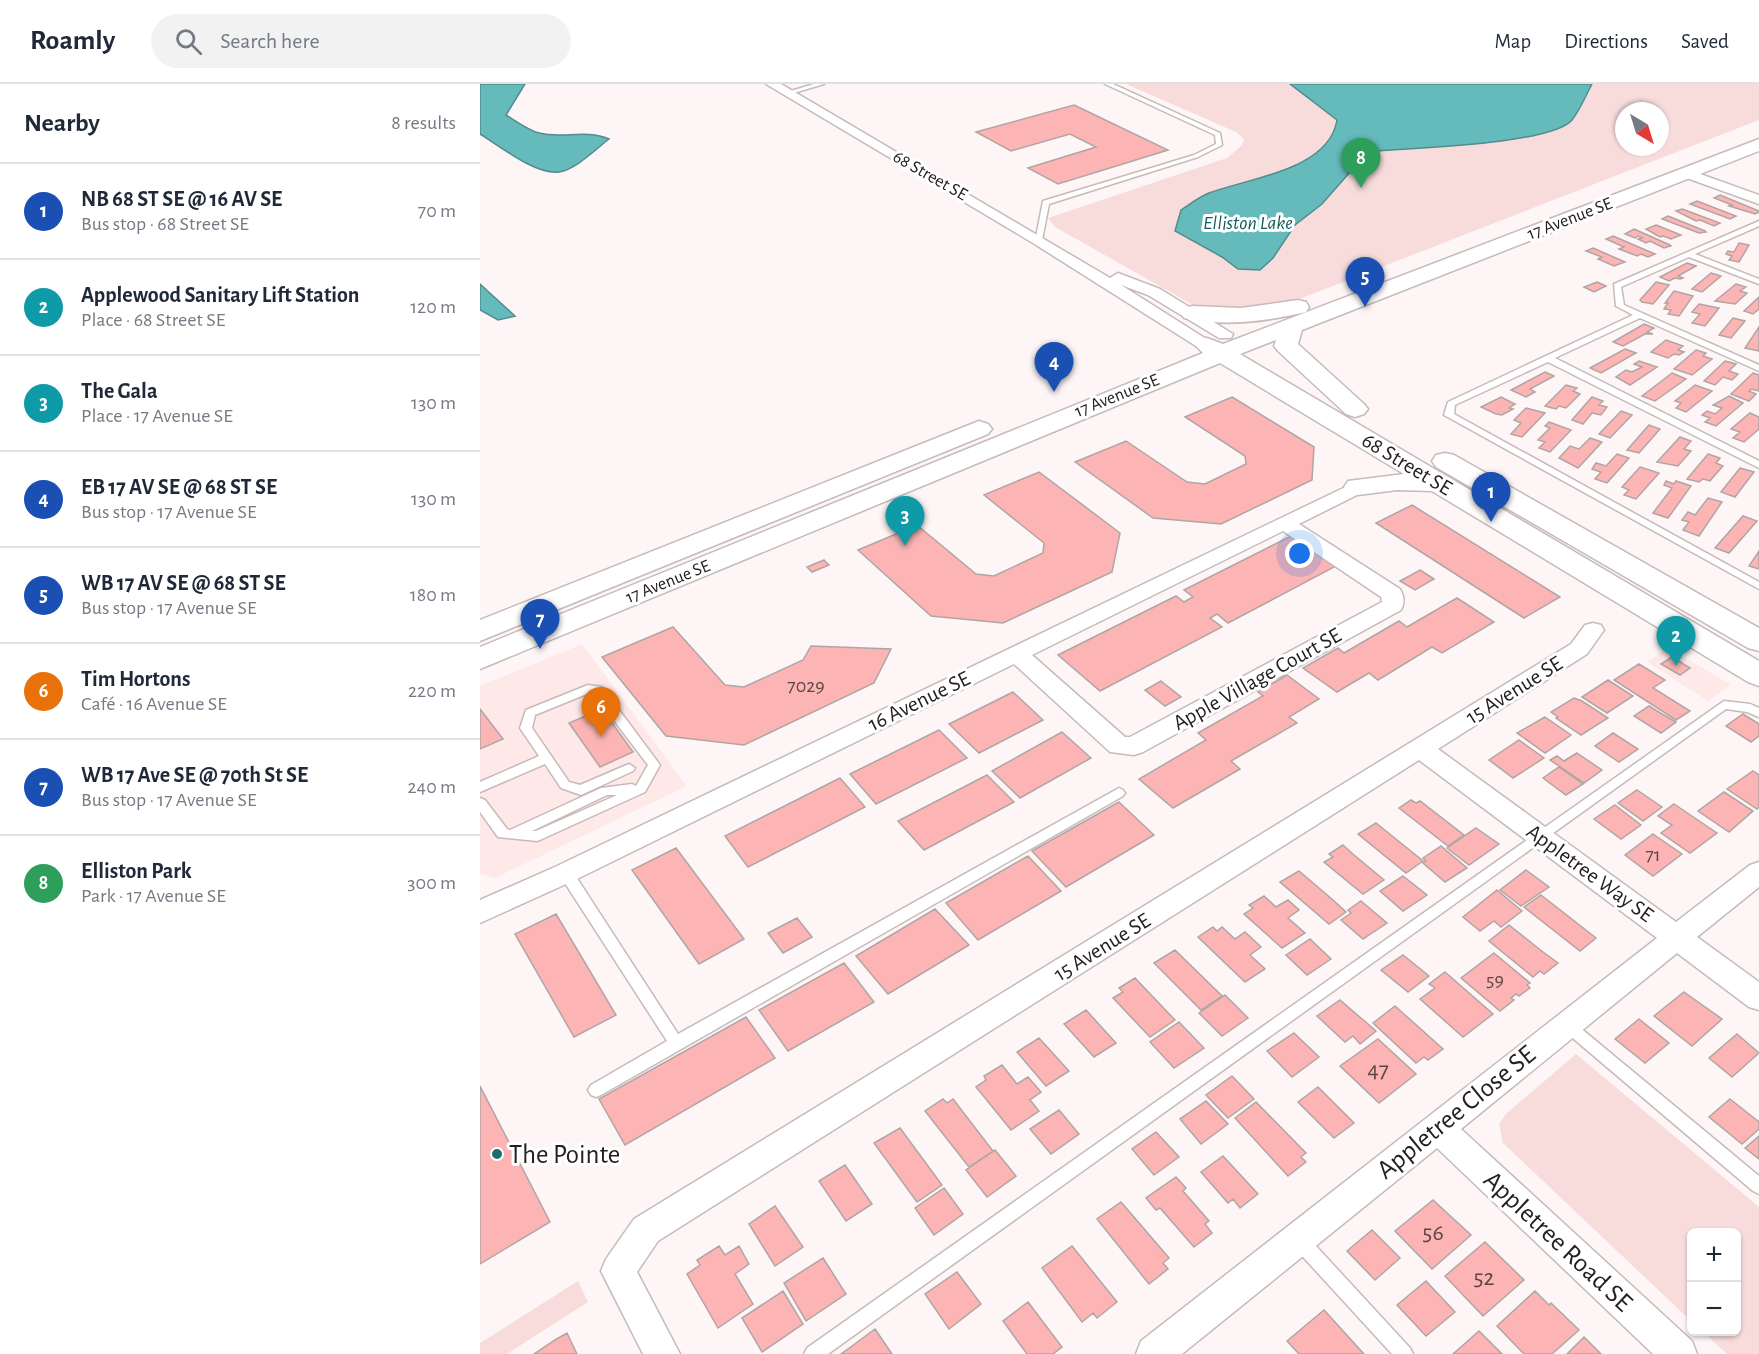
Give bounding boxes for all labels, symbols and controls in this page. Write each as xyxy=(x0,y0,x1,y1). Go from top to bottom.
search box xyxy=(151,14,571,68)
icon: search xyxy=(172,25,205,58)
text: Roamly xyxy=(30,27,115,55)
text: Search here xyxy=(220,30,320,52)
text: Map xyxy=(1495,31,1531,52)
text: Directions xyxy=(1564,31,1648,52)
text: Saved xyxy=(1681,31,1729,52)
north arrow xyxy=(1615,102,1669,156)
text: Nearby xyxy=(24,110,100,136)
text: 8 results xyxy=(391,113,456,133)
pin: 8 xyxy=(1342,138,1380,188)
street label: 68 Street SE xyxy=(890,148,970,205)
text: NB 68 ST SE @ 16 AV SE xyxy=(81,188,282,210)
street label: 17 Avenue SE xyxy=(1525,194,1615,243)
text: 1 xyxy=(40,201,47,221)
text: 70 m xyxy=(418,201,456,221)
water label: Elliston Lake xyxy=(1203,213,1293,233)
text: Bus stop · 68 Street SE xyxy=(81,214,249,234)
pin: 5 xyxy=(1346,258,1384,307)
text: Applewood Sanitary Lift Station xyxy=(81,284,359,306)
text: 2 xyxy=(39,297,48,317)
text: 120 m xyxy=(410,297,456,317)
text: Place · 68 Street SE xyxy=(81,310,225,330)
pin: 4 xyxy=(1034,342,1074,392)
street label: 17 Avenue SE xyxy=(1072,371,1162,421)
text: The Gala xyxy=(81,380,157,402)
text: 3 xyxy=(39,393,48,413)
text: 130 m xyxy=(411,393,456,413)
text: Place · 17 Avenue SE xyxy=(81,406,233,426)
street label: 68 Street SE xyxy=(1358,429,1456,500)
pin: 1 xyxy=(1472,472,1510,522)
text: EB 17 AV SE @ 68 ST SE xyxy=(81,476,277,498)
text: 4 xyxy=(38,489,49,509)
text: 130 m xyxy=(411,489,456,509)
pin: 3 xyxy=(886,496,924,546)
text: Bus stop · 17 Avenue SE xyxy=(81,502,257,522)
your location xyxy=(1285,539,1314,568)
street label: 17 Avenue SE xyxy=(623,557,713,607)
text: WB 17 AV SE @ 68 ST SE xyxy=(81,572,286,594)
text: 5 xyxy=(39,585,48,605)
text: 180 m xyxy=(410,585,456,605)
text: Bus stop · 17 Avenue SE xyxy=(81,598,257,618)
pin: 7 xyxy=(520,600,560,649)
pin: 2 xyxy=(1656,616,1696,666)
street label: Apple Village Court SE xyxy=(1169,623,1345,734)
street label: 15 Avenue SE xyxy=(1462,652,1566,728)
street label: 16 Avenue SE xyxy=(865,667,974,735)
text: Tim Hortons xyxy=(81,668,190,690)
house number: 7029 xyxy=(787,676,825,696)
text: 6 xyxy=(39,681,48,701)
text: 220 m xyxy=(408,681,456,701)
pin: 6 xyxy=(582,688,620,737)
text: Café · 16 Avenue SE xyxy=(81,694,227,714)
text: WB 17 Ave SE @ 70th St SE xyxy=(81,764,308,786)
text: 7 xyxy=(39,777,48,797)
text: 240 m xyxy=(407,777,456,797)
text: Bus stop · 17 Avenue SE xyxy=(81,790,257,810)
street label: Appletree Way SE xyxy=(1523,820,1658,926)
house number: 71 xyxy=(1645,845,1661,865)
text: Elliston Park xyxy=(81,860,192,882)
text: 8 xyxy=(39,873,48,893)
text: 300 m xyxy=(407,873,456,893)
text: Park · 17 Avenue SE xyxy=(81,886,226,906)
street label: 15 Avenue SE xyxy=(1050,909,1154,985)
house number: 59 xyxy=(1486,970,1504,990)
street label: Appletree Close SE xyxy=(1372,1040,1540,1184)
house number: 47 xyxy=(1367,1058,1389,1082)
place label: The Pointe xyxy=(509,1141,620,1168)
marker: The Pointe xyxy=(490,1147,504,1161)
street label: Appletree Road SE xyxy=(1478,1166,1638,1316)
house number: 56 xyxy=(1422,1221,1444,1245)
map controls xyxy=(1687,1228,1741,1336)
button: + xyxy=(1687,1228,1741,1282)
house number: 52 xyxy=(1474,1266,1495,1290)
button: − xyxy=(1687,1282,1741,1336)

